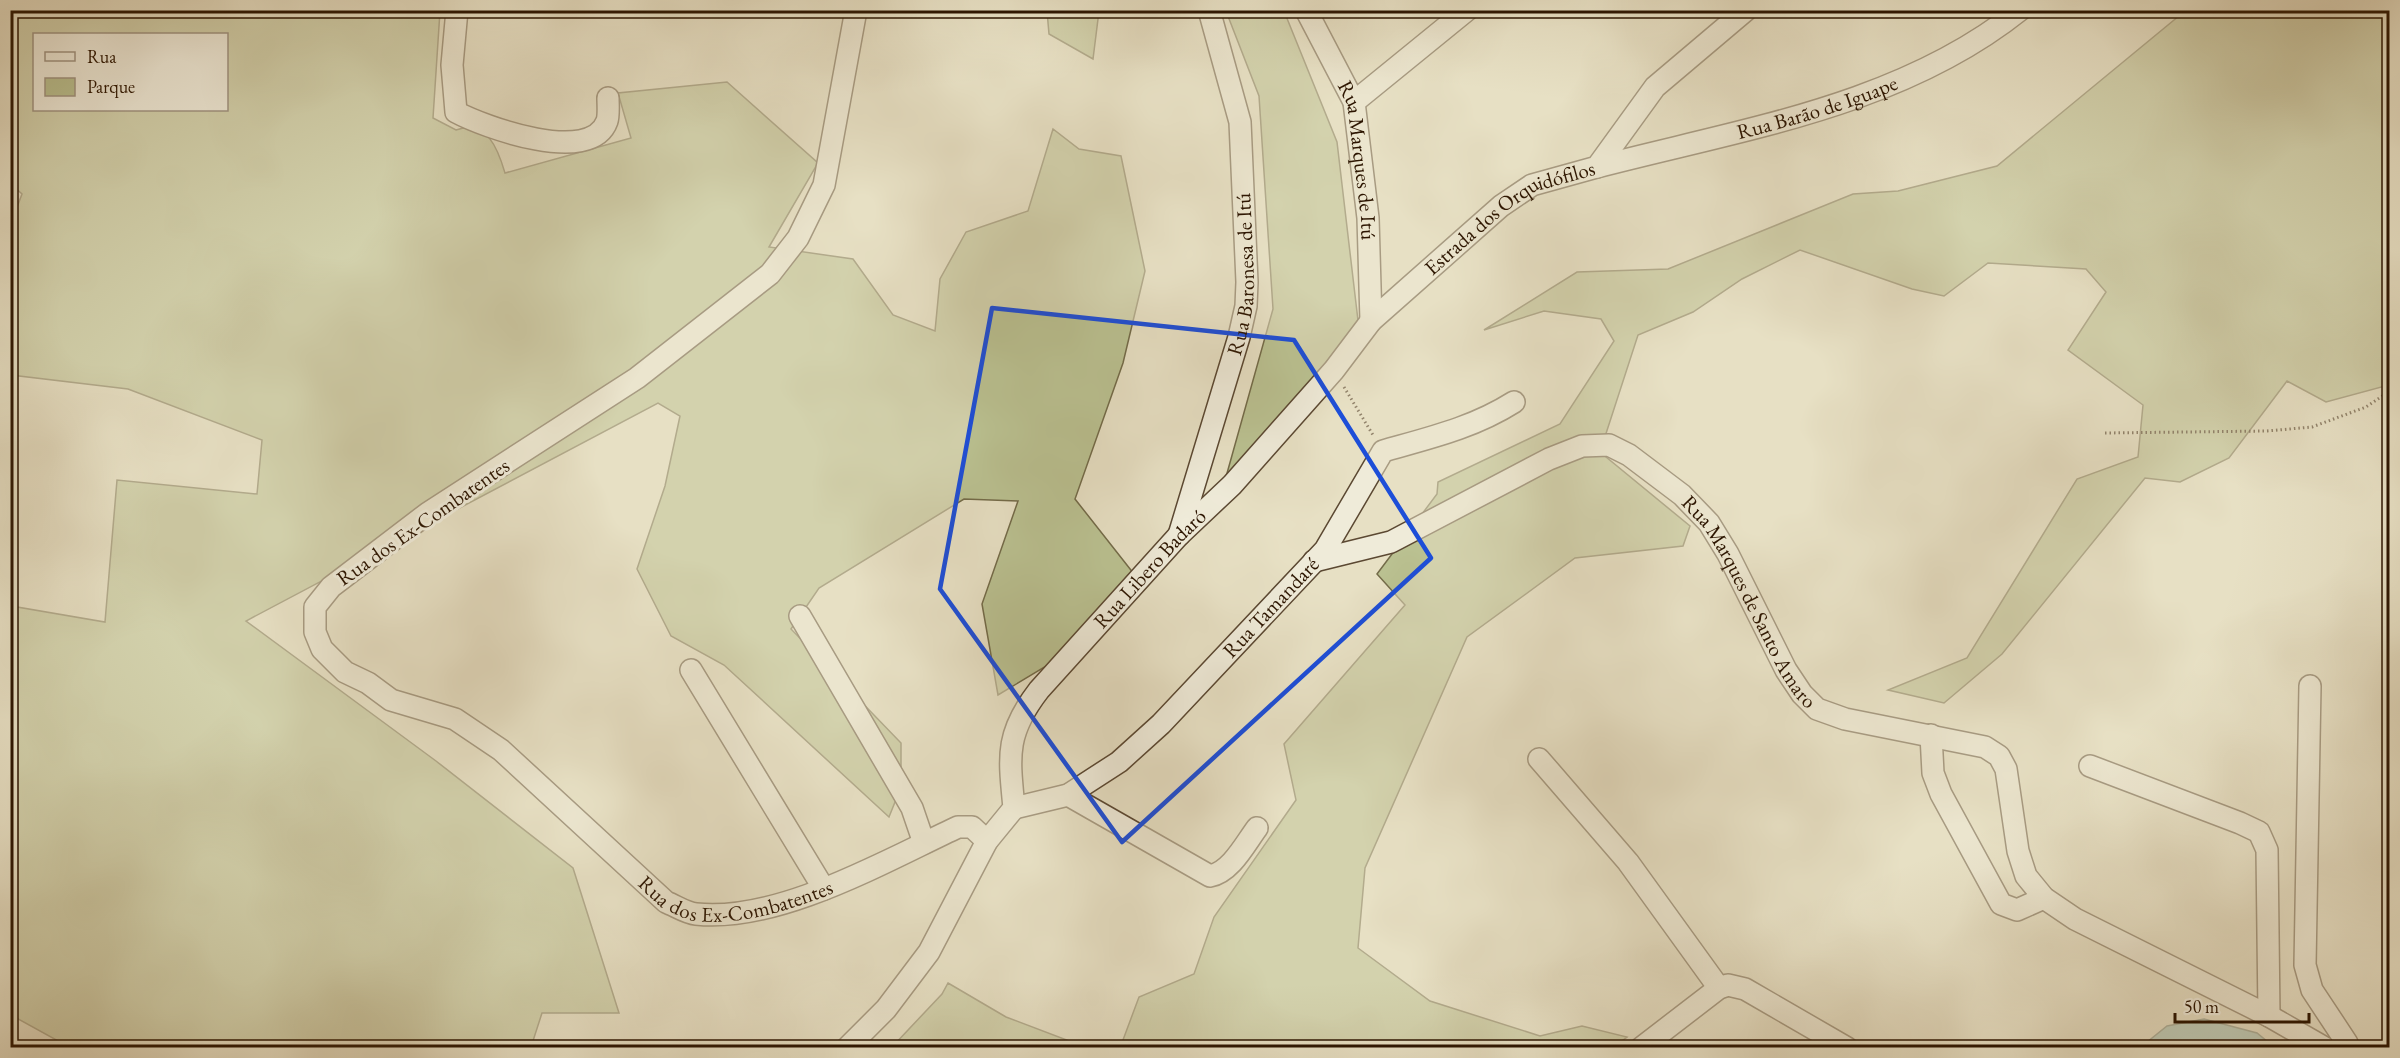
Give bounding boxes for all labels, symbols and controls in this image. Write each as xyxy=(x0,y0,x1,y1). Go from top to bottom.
legend xyxy=(33,33,228,111)
text: Rua xyxy=(87,45,117,68)
street label: Rua Barão de Iguape xyxy=(1734,69,1901,145)
text: Parque xyxy=(87,75,135,98)
street label: Rua Marques de Itú xyxy=(1332,75,1383,241)
street label: Estrada dos Orquidófilos xyxy=(1418,154,1598,281)
street label: Rua Baronesa de Itú xyxy=(1220,193,1260,359)
street label: Rua dos Ex-Combatentes xyxy=(331,452,515,591)
street label: Rua Marques de Santo Amaro xyxy=(1676,489,1823,714)
street label: Rua Libero Badaró xyxy=(1087,502,1212,634)
street label: Rua Tamandaré xyxy=(1216,551,1324,663)
street label: Rua dos Ex-Combatentes xyxy=(634,859,840,895)
text: Rua dos Ex-Combatentes xyxy=(633,869,837,928)
scale bar xyxy=(2175,986,2308,1024)
text: 50 m xyxy=(2184,995,2219,1018)

